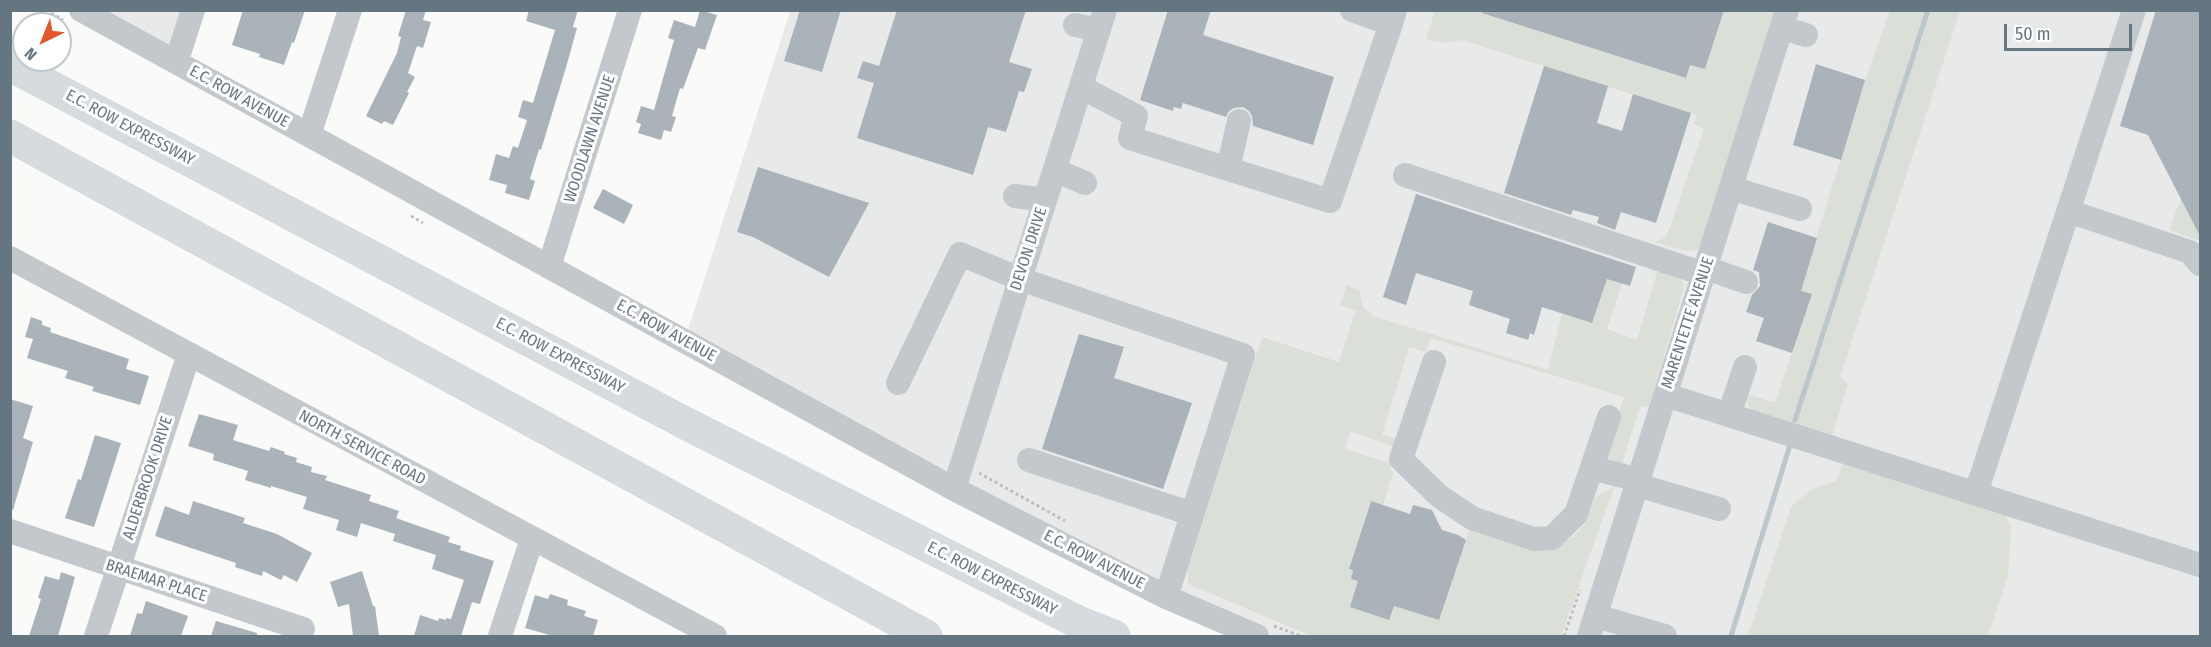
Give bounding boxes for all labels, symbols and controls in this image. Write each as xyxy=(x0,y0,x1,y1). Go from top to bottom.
north arrow xyxy=(12,12,72,72)
scale bar xyxy=(2007,12,2134,50)
text: 50 m xyxy=(2015,23,2051,45)
text: N xyxy=(21,44,41,64)
street label: E.C. ROW AVENUE xyxy=(186,62,292,132)
street label: WOODLAWN AVENUE xyxy=(560,73,620,205)
street label: E.C. ROW EXPRESSWAY xyxy=(62,86,198,170)
street label: DEVON DRIVE xyxy=(1007,205,1051,293)
street label: MARENTETTE AVENUE xyxy=(1658,255,1718,391)
street label: E.C. ROW AVENUE xyxy=(613,296,719,366)
street label: E.C. ROW EXPRESSWAY xyxy=(492,314,628,398)
street label: NORTH SERVICE ROAD xyxy=(295,406,429,490)
street label: ALDERBROOK DRIVE xyxy=(119,414,177,542)
street label: E.C. ROW AVENUE xyxy=(1040,526,1148,594)
street label: E.C. ROW EXPRESSWAY xyxy=(924,538,1060,620)
street label: BRAEMAR PLACE xyxy=(103,556,209,606)

